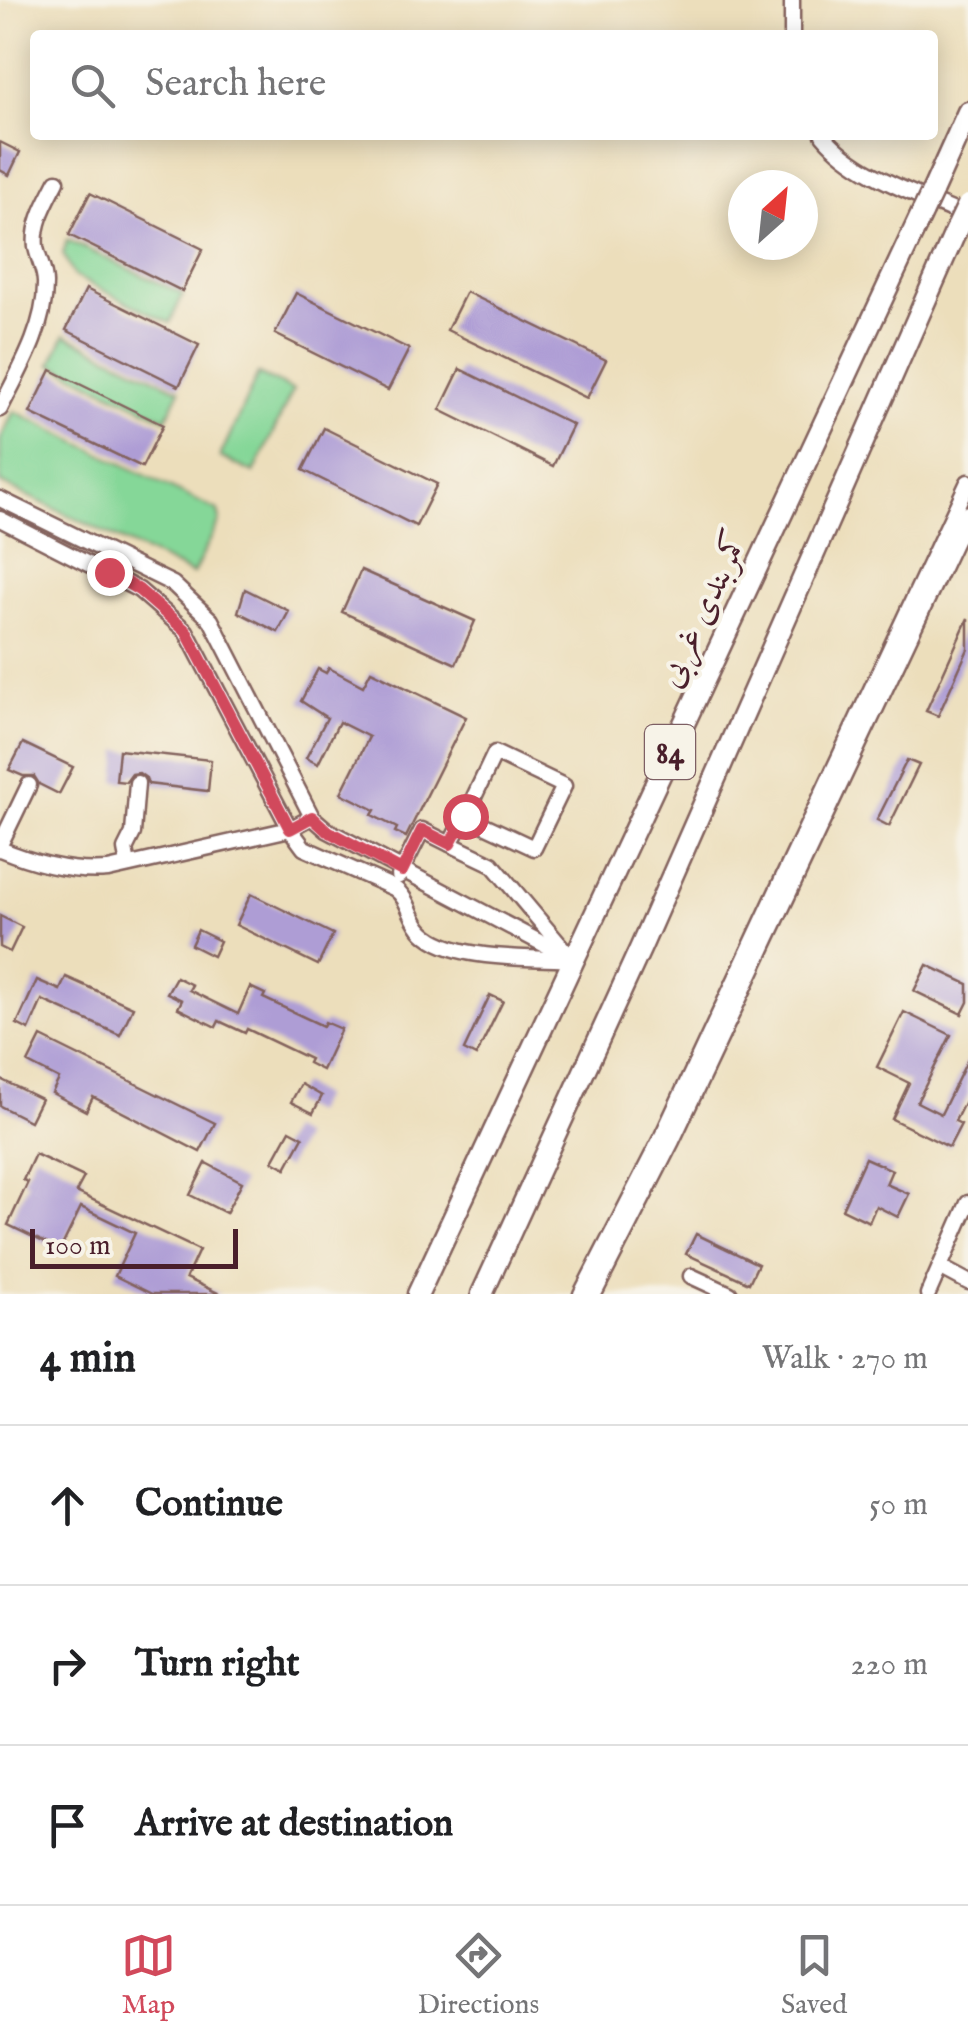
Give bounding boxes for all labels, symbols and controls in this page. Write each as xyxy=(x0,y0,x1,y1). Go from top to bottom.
search box xyxy=(30,30,938,140)
icon: search xyxy=(65,58,120,113)
text: Search here xyxy=(145,61,326,109)
north arrow xyxy=(728,170,818,260)
street label: کمربندی غربی xyxy=(648,523,760,695)
route end xyxy=(87,550,133,596)
road number: 84 xyxy=(645,725,695,779)
route start xyxy=(443,794,489,840)
scale bar xyxy=(30,1224,238,1268)
text: 100 m xyxy=(45,1229,111,1264)
text: 4 min xyxy=(40,1333,136,1386)
text: Walk · 270 m xyxy=(762,1339,928,1380)
icon: ahead xyxy=(40,1478,95,1533)
text: Continue xyxy=(135,1481,283,1529)
text: 50 m xyxy=(869,1485,928,1526)
icon: right xyxy=(40,1638,95,1693)
text: Turn right xyxy=(135,1641,299,1689)
text: 220 m xyxy=(851,1645,928,1686)
icon: arrive xyxy=(40,1798,95,1853)
text: Arrive at destination xyxy=(135,1801,453,1849)
tab: Map xyxy=(121,1928,176,2023)
tab: Directions xyxy=(417,1928,539,2023)
tab: Saved xyxy=(781,1928,847,2023)

